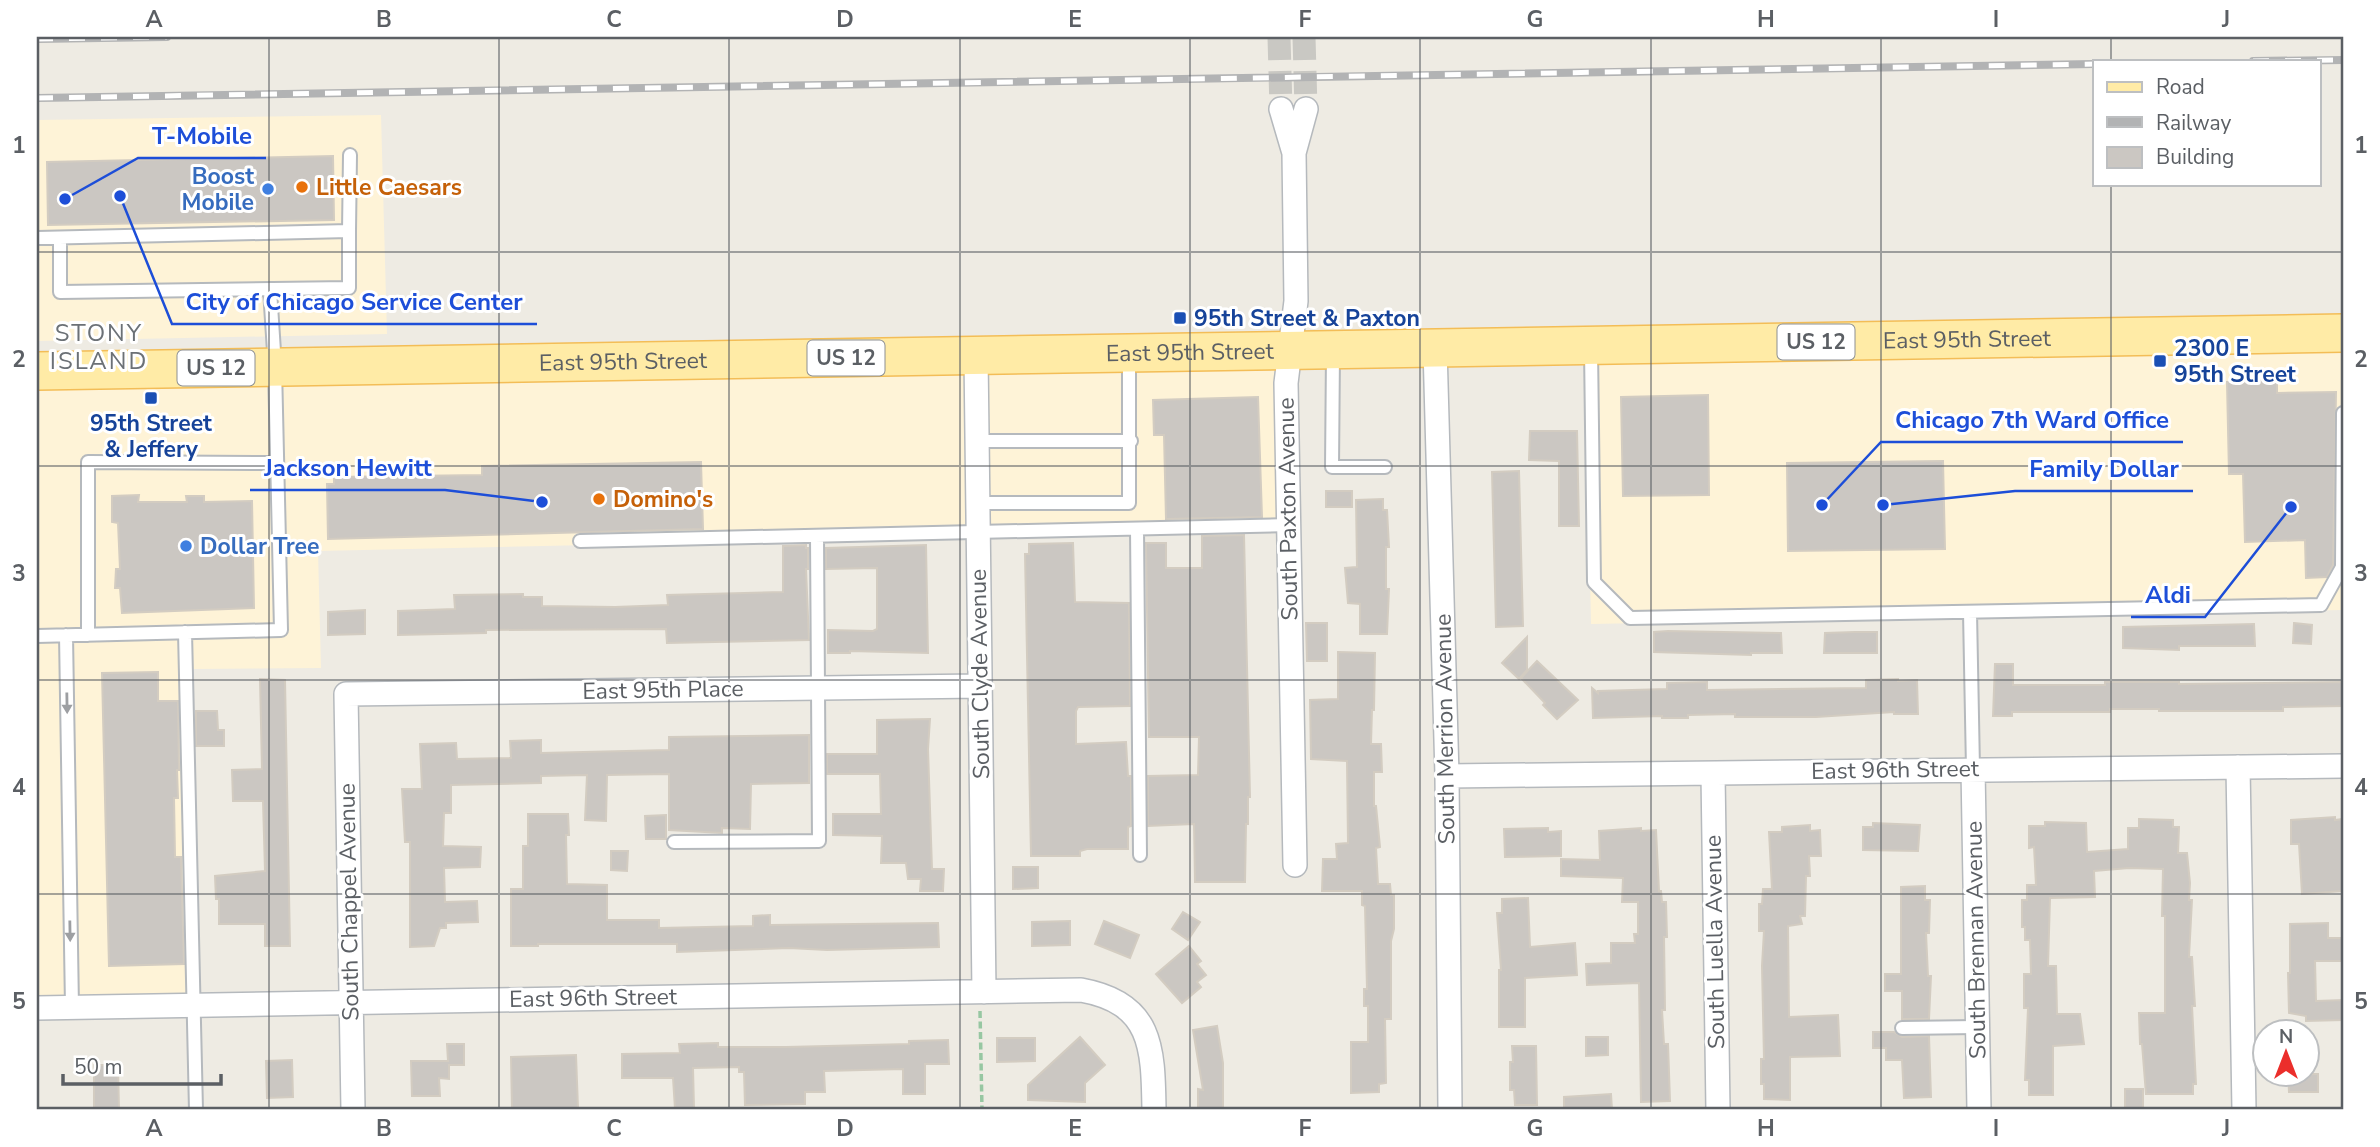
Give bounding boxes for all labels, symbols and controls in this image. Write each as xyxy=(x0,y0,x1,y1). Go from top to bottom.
text: A xyxy=(145,4,163,35)
text: B xyxy=(376,4,392,35)
text: C xyxy=(606,4,622,35)
text: D xyxy=(836,4,854,35)
text: E xyxy=(1068,4,1082,35)
text: F xyxy=(1299,4,1312,35)
text: G xyxy=(1527,4,1543,35)
text: H xyxy=(1757,4,1775,35)
text: I xyxy=(1993,4,1999,35)
text: J xyxy=(2221,4,2230,35)
legend xyxy=(2093,60,2320,186)
text: Road xyxy=(2156,73,2205,101)
text: Railway xyxy=(2156,109,2231,137)
callout: T-Mobile xyxy=(138,113,266,158)
text: T-Mobile xyxy=(152,120,252,152)
text: 1 xyxy=(12,130,26,161)
text: 1 xyxy=(2354,130,2368,161)
text: Building xyxy=(2156,143,2234,171)
place label: Boost Mobile xyxy=(181,161,254,218)
place label: Little Caesars xyxy=(316,172,462,203)
marker: Little Caesars xyxy=(294,179,310,195)
marker: Boost Mobile xyxy=(260,181,276,197)
callout: City of Chicago Service Center xyxy=(172,279,537,324)
text: City of Chicago Service Center xyxy=(185,286,523,318)
place label: 95th Street & Paxton xyxy=(1194,303,1420,334)
marker: 95th Street & Paxton xyxy=(1172,310,1188,326)
district label: STONY ISLAND xyxy=(50,317,148,377)
street label: East 95th Street xyxy=(1883,322,2052,356)
road number: US 12 xyxy=(1778,324,1854,360)
place label: 2300 E 95th Street xyxy=(2174,333,2296,390)
street label: East 95th Street xyxy=(1106,335,1275,369)
road number: US 12 xyxy=(808,340,884,376)
text: 2 xyxy=(12,344,26,375)
street label: East 95th Street xyxy=(539,344,708,378)
text: 2 xyxy=(2354,344,2368,375)
road number: US 12 xyxy=(178,350,255,386)
marker: 2300 E 95th Street xyxy=(2152,353,2168,369)
marker: 95th Street & Jeffery xyxy=(143,390,159,406)
street label: South Paxton Avenue xyxy=(1271,397,1305,621)
callout: Chicago 7th Ward Office xyxy=(1881,397,2183,442)
text: Chicago 7th Ward Office xyxy=(1895,404,2169,436)
place label: 95th Street & Jeffery xyxy=(90,408,212,465)
callout: Jackson Hewitt xyxy=(250,445,445,490)
callout: Family Dollar xyxy=(2015,446,2193,491)
text: Jackson Hewitt xyxy=(263,452,432,484)
text: Family Dollar xyxy=(2029,453,2179,485)
place label: Domino's xyxy=(613,484,713,515)
marker: Domino's xyxy=(591,491,607,507)
place label: Dollar Tree xyxy=(200,531,320,562)
marker: Dollar Tree xyxy=(178,538,194,554)
text: 3 xyxy=(12,558,26,589)
text: 3 xyxy=(2354,558,2368,589)
street label: South Clyde Avenue xyxy=(963,569,997,779)
callout: Aldi xyxy=(2131,572,2205,617)
text: Aldi xyxy=(2145,579,2191,611)
street label: South Merrion Avenue xyxy=(1427,613,1463,845)
street label: East 95th Place xyxy=(582,673,744,707)
one-way arrow xyxy=(61,692,73,714)
street label: East 96th Street xyxy=(1811,753,1980,787)
text: 4 xyxy=(12,772,26,803)
text: 4 xyxy=(2354,772,2368,803)
street label: South Chappel Avenue xyxy=(331,783,367,1021)
street label: South Brennan Avenue xyxy=(1958,821,1994,1059)
street label: South Luella Avenue xyxy=(1698,835,1732,1049)
one-way arrow xyxy=(65,920,76,942)
street label: East 96th Street xyxy=(509,981,678,1015)
text: 5 xyxy=(12,986,26,1017)
text: 5 xyxy=(2354,986,2368,1017)
north arrow xyxy=(2250,1018,2320,1088)
text: N xyxy=(2279,1024,2293,1050)
scale bar xyxy=(63,1042,220,1086)
text: 50 m xyxy=(74,1053,123,1081)
text: A xyxy=(145,1113,163,1144)
text: B xyxy=(376,1113,392,1144)
text: C xyxy=(606,1113,622,1144)
text: D xyxy=(836,1113,854,1144)
text: E xyxy=(1068,1113,1082,1144)
text: F xyxy=(1299,1113,1312,1144)
text: G xyxy=(1527,1113,1543,1144)
text: H xyxy=(1757,1113,1775,1144)
text: I xyxy=(1993,1113,1999,1144)
text: J xyxy=(2221,1113,2230,1144)

